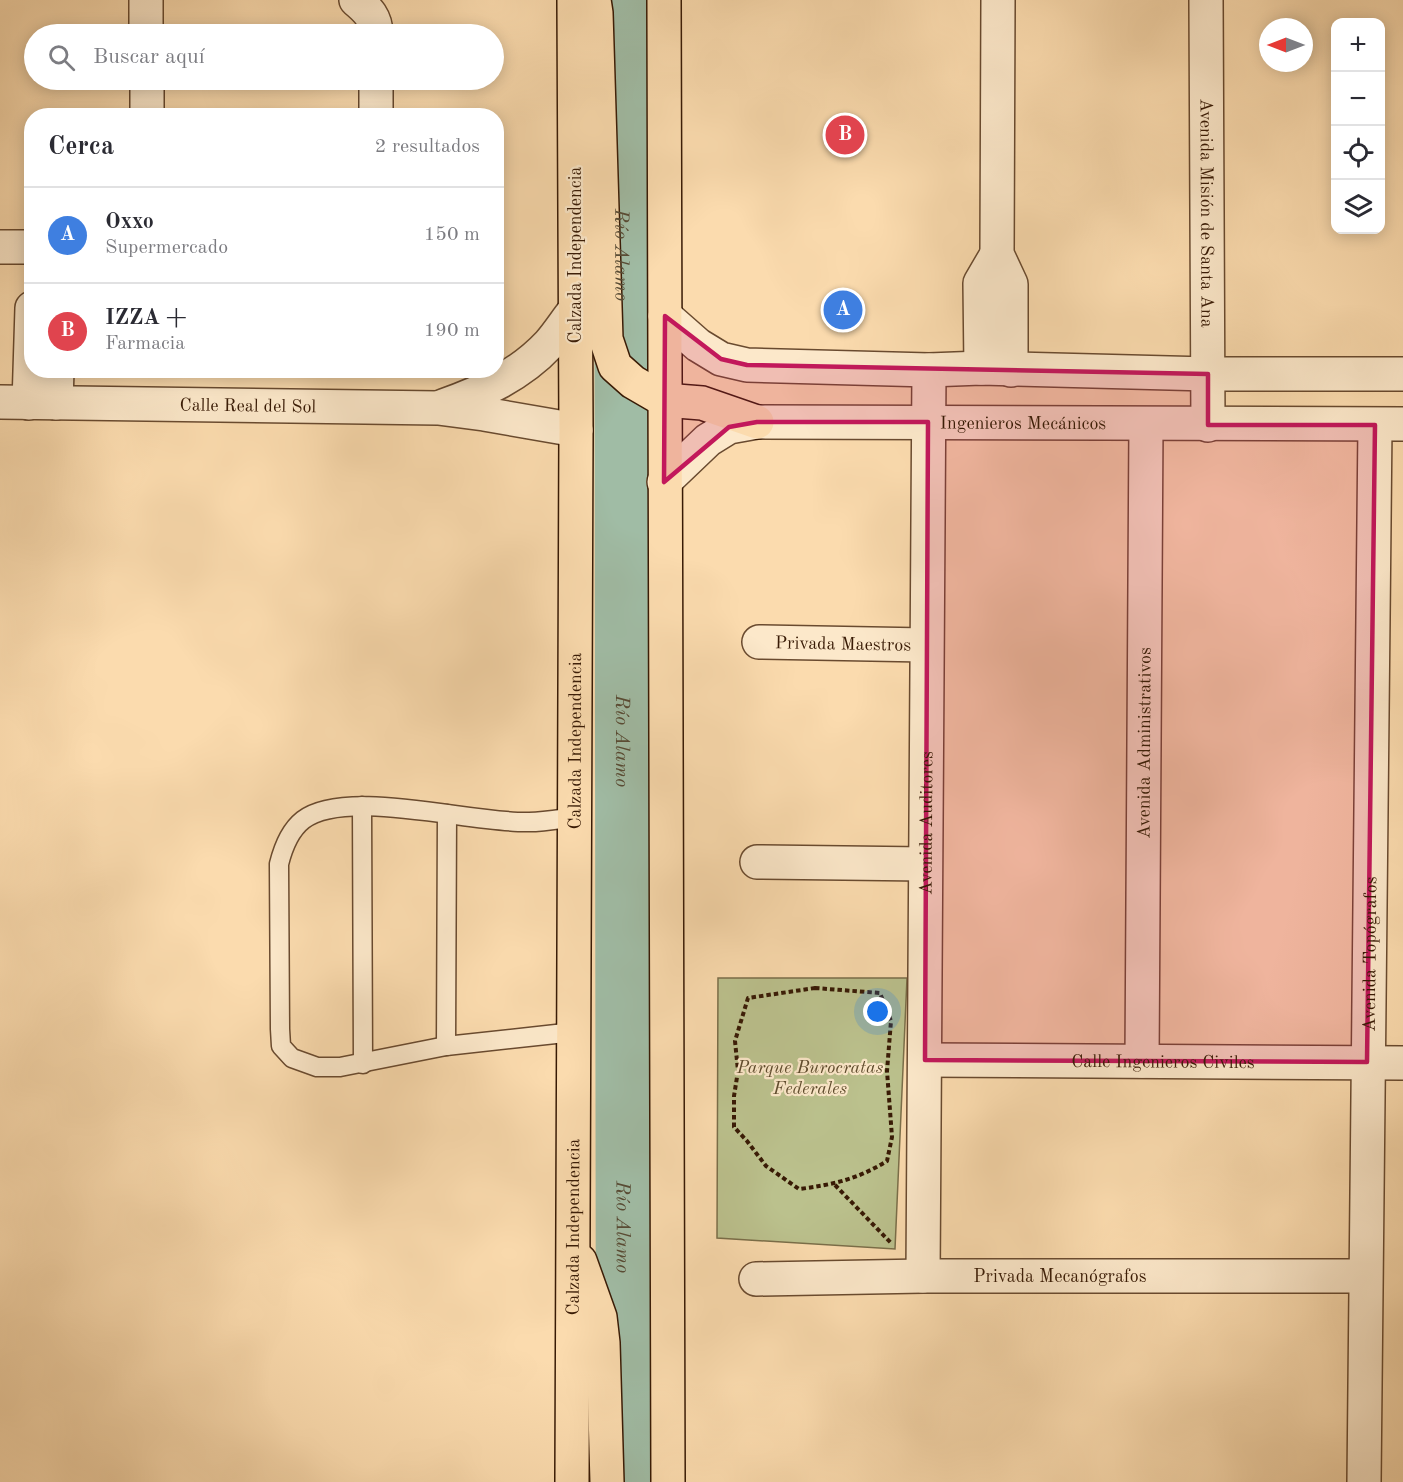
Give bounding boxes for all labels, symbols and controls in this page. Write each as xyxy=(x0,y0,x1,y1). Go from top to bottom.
north arrow xyxy=(1259,18,1313,72)
map controls xyxy=(1331,18,1385,234)
button: + xyxy=(1331,18,1385,72)
search box xyxy=(24,24,504,90)
icon: search xyxy=(45,41,78,74)
text: Buscar aquí xyxy=(93,46,205,68)
button: − xyxy=(1331,72,1385,126)
street label: Avenida Misión de Santa Ana xyxy=(1196,98,1216,328)
pin: B xyxy=(826,112,864,158)
button: locate xyxy=(1331,126,1385,180)
text: Cerca xyxy=(48,134,114,160)
text: 2 resultados xyxy=(375,137,480,157)
street label: Calzada Independencia xyxy=(567,167,585,343)
button: layers xyxy=(1331,180,1385,234)
water label: Río Alamo xyxy=(610,208,630,301)
text: Oxxo xyxy=(105,211,154,233)
text: A xyxy=(60,225,75,245)
text: 150 m xyxy=(424,225,480,245)
text: Supermercado xyxy=(105,238,228,258)
pin: A xyxy=(824,288,862,332)
text: IZZA + xyxy=(105,307,187,329)
text: B xyxy=(60,321,75,341)
text: 190 m xyxy=(424,321,480,341)
text: Farmacia xyxy=(105,334,185,354)
street label: Calle Real del Sol xyxy=(180,396,317,416)
street label: Ingenieros Mecánicos xyxy=(940,415,1106,433)
street label: Privada Maestros xyxy=(775,634,911,655)
street label: Avenida Administrativos xyxy=(1135,647,1155,839)
street label: Calzada Independencia xyxy=(566,652,585,830)
water label: Río Alamo xyxy=(611,694,631,787)
street label: Avenida Auditores xyxy=(918,751,936,895)
street label: Avenida Topógrafos xyxy=(1361,876,1380,1032)
your location xyxy=(863,997,892,1026)
street label: Calle Ingenieros Civiles xyxy=(1071,1053,1255,1072)
park label: Parque Burocratas Federales xyxy=(736,1059,884,1098)
street label: Calzada Independencia xyxy=(565,1138,583,1316)
water label: Río Alamo xyxy=(612,1180,632,1273)
street label: Privada Mecanógrafos xyxy=(973,1268,1147,1286)

